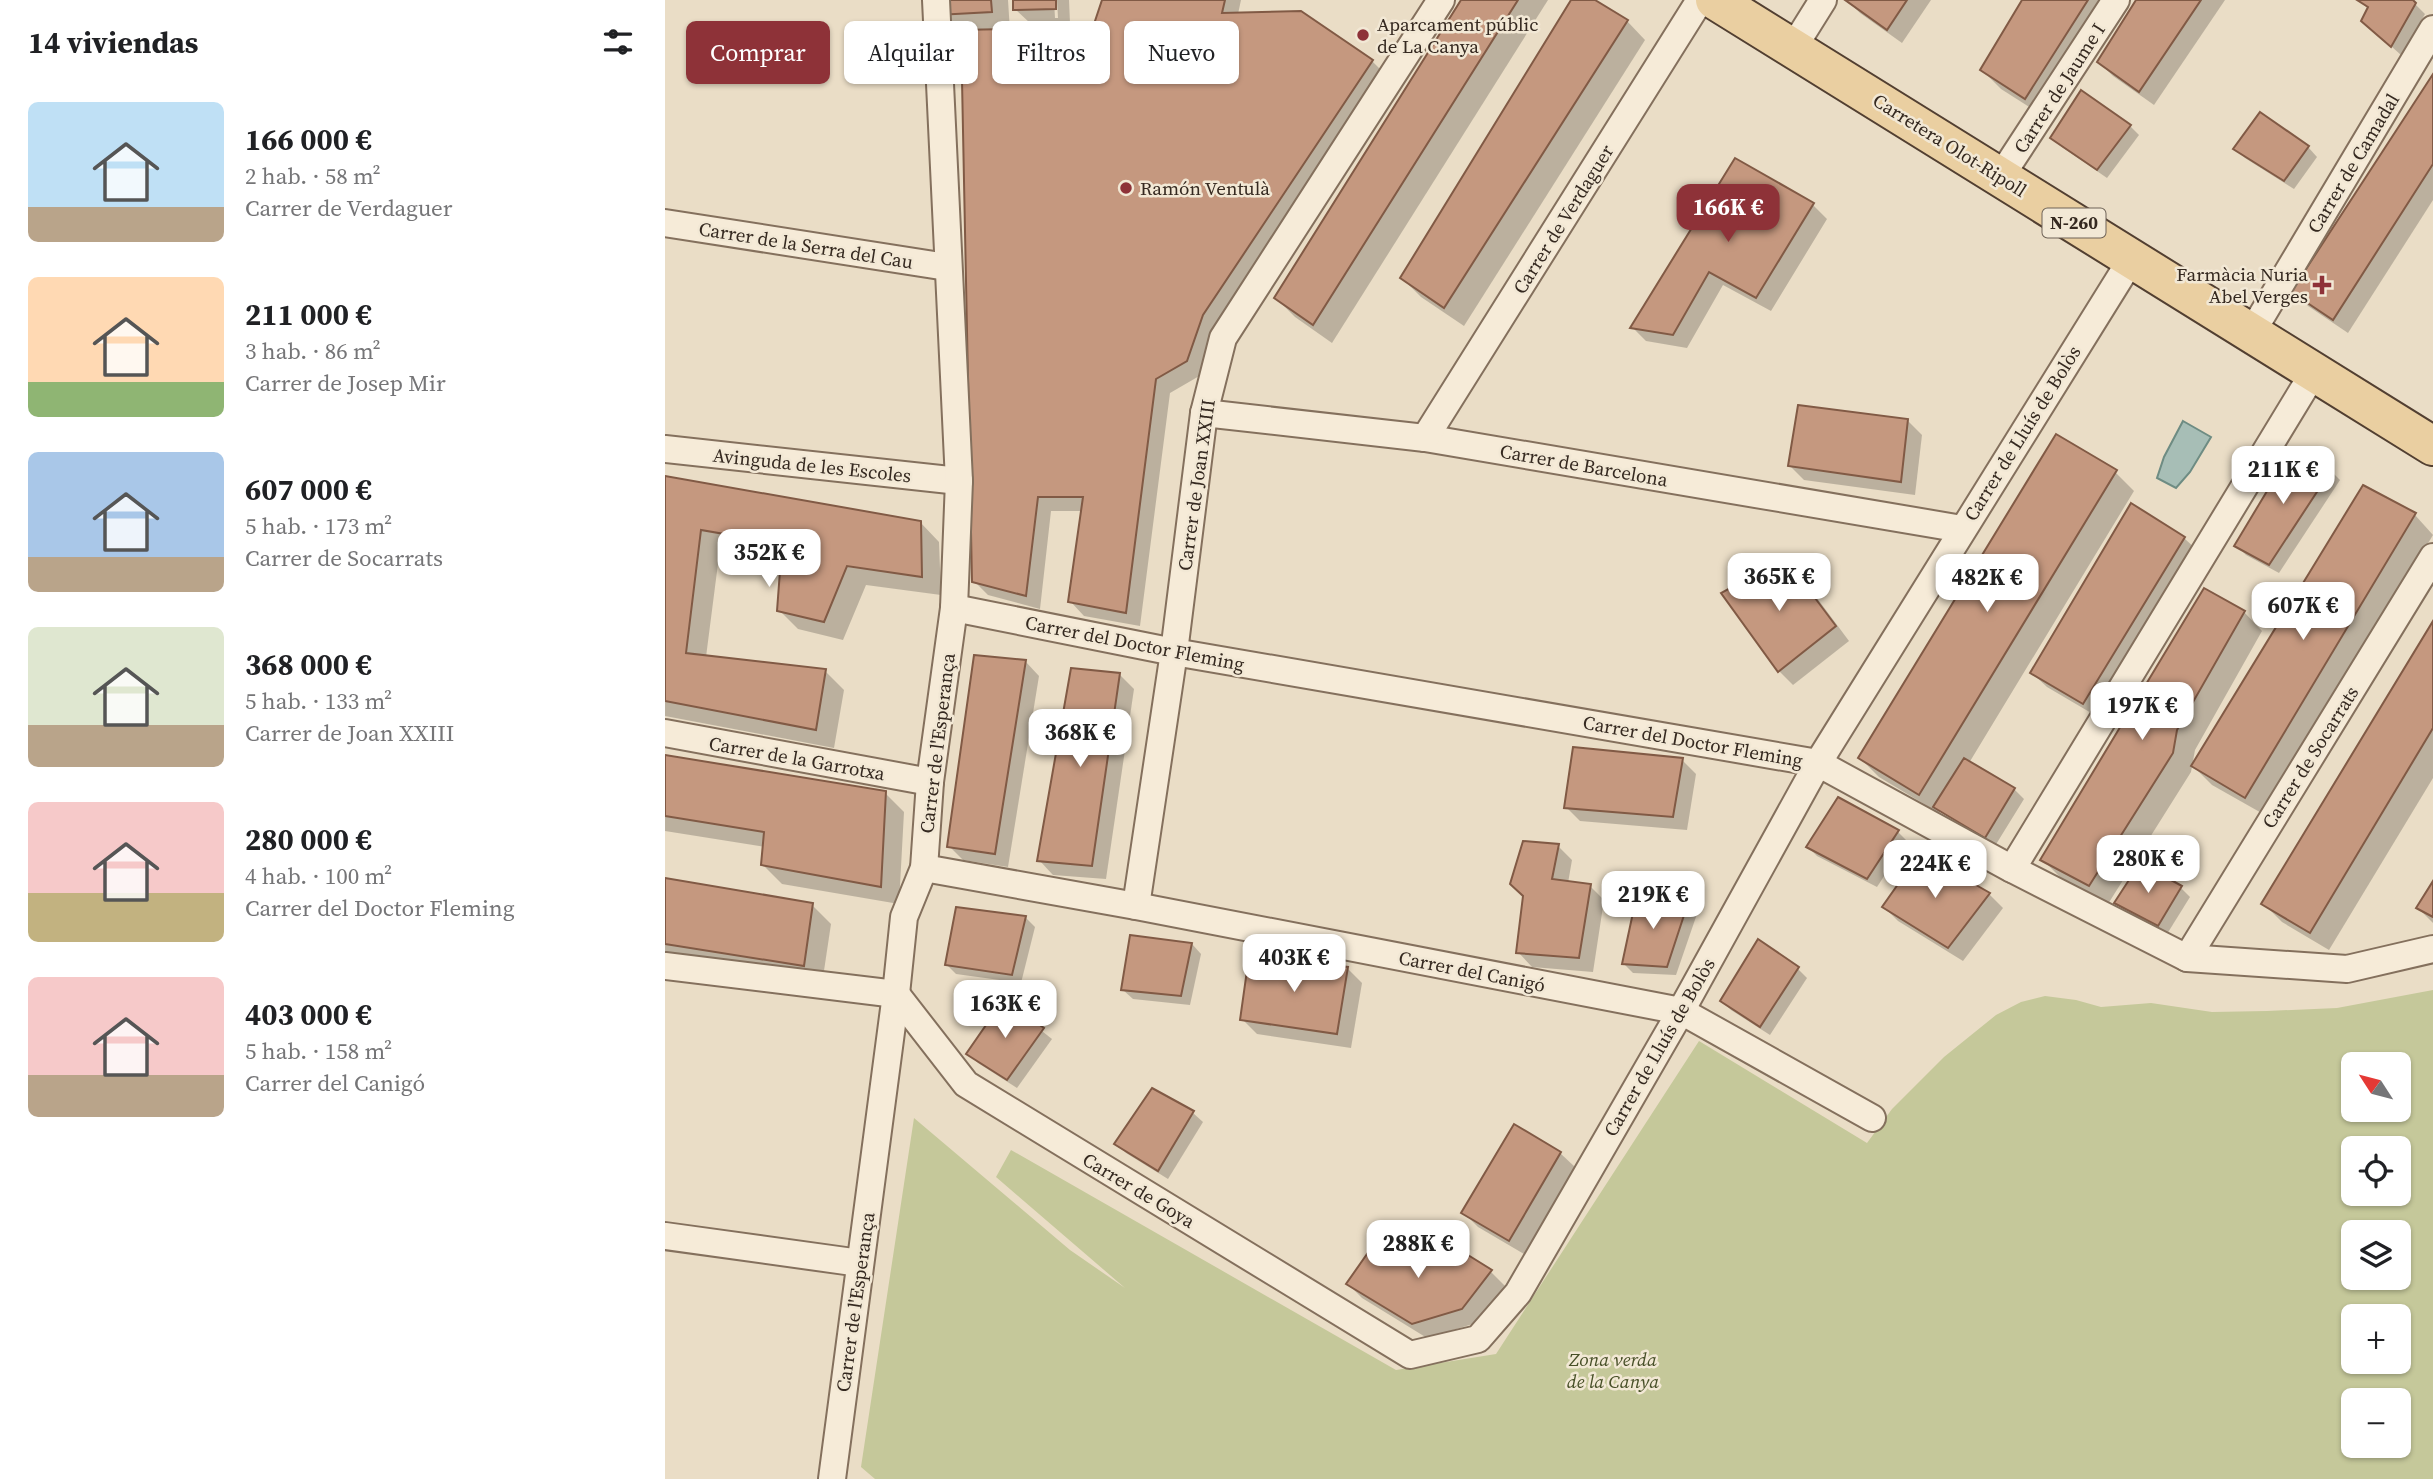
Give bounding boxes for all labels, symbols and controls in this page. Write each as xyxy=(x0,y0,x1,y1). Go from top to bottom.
place label: Aparcament públic de La Canya xyxy=(1377,11,1539,59)
street label: Carrer de Jaume I xyxy=(2007,18,2111,158)
chip: Comprar xyxy=(686,21,830,84)
chip: Alquilar xyxy=(844,21,978,84)
chip: Filtros xyxy=(992,21,1110,84)
chip: Nuevo xyxy=(1124,21,1239,84)
text: 14 viviendas xyxy=(28,22,199,63)
icon: filters xyxy=(599,23,637,61)
marker: Aparcament públic de La Canya xyxy=(1355,27,1371,43)
street label: Carretera Olot-Ripoll xyxy=(1868,87,2032,203)
street label: Carrer de Camadal xyxy=(2301,88,2405,238)
text: 166 000 € xyxy=(245,119,372,160)
icon: home xyxy=(84,130,168,214)
street label: Carrer de Verdaguer xyxy=(1507,139,1619,299)
text: 2 hab. · 58 m² xyxy=(245,160,381,192)
place label: Ramón Ventulà xyxy=(1140,175,1270,201)
marker: Ramón Ventulà xyxy=(1118,180,1134,196)
pin: 166K € xyxy=(1671,184,1785,244)
text: 166K € xyxy=(1693,191,1763,223)
text: Carrer de Verdaguer xyxy=(245,192,453,224)
road number: N-260 xyxy=(2043,208,2105,238)
street label: Carrer de la Serra del Cau xyxy=(697,215,915,275)
place label: Farmàcia Nuria Abel Verges xyxy=(2176,261,2308,309)
marker: Farmàcia Nuria Abel Verges xyxy=(2314,277,2330,293)
text: 211 000 € xyxy=(245,294,372,335)
icon: home xyxy=(84,305,168,389)
text: 3 hab. · 86 m² xyxy=(245,335,381,367)
street label: Carrer de Lluís de Bolòs xyxy=(1957,340,2087,526)
text: Carrer de Josep Mir xyxy=(245,367,446,399)
street label: Carrer de Joan XXIII xyxy=(1171,398,1221,572)
street label: Carrer de Barcelona xyxy=(1498,437,1670,493)
street label: Avinguda de les Escoles xyxy=(711,442,913,488)
pin: 211K € xyxy=(2226,447,2340,506)
text: 211K € xyxy=(2248,453,2318,485)
text: 607 000 € xyxy=(245,469,372,510)
icon: home xyxy=(84,480,168,564)
text: 5 hab. · 173 m² xyxy=(245,510,392,542)
pin: 352K € xyxy=(712,530,826,589)
text: 352K € xyxy=(734,536,804,568)
text: Carrer de Socarrats xyxy=(245,542,443,574)
pin: 365K € xyxy=(1722,554,1836,613)
pin: 482K € xyxy=(1930,554,2044,614)
text: 365K € xyxy=(1744,560,1814,592)
text: 482K € xyxy=(1952,561,2022,593)
pin: 607K € xyxy=(2246,582,2360,642)
text: 607K € xyxy=(2268,589,2338,621)
street label: Carrer del Doctor Fleming xyxy=(1023,609,1247,677)
text: 368 000 € xyxy=(245,644,372,685)
street label: Carrer de l'Esperança xyxy=(913,651,961,835)
icon: home xyxy=(84,655,168,739)
street label: Carrer de Socarrats xyxy=(2256,681,2364,833)
pin: 197K € xyxy=(2085,682,2199,742)
text: 5 hab. · 133 m² xyxy=(245,685,392,717)
text: 197K € xyxy=(2107,689,2177,721)
street label: Carrer del Doctor Fleming xyxy=(1581,709,1805,773)
pin: 368K € xyxy=(1023,710,1137,769)
text: 368K € xyxy=(1045,716,1115,748)
text: Carrer de Joan XXIII xyxy=(245,717,454,749)
street label: Carrer de la Garrotxa xyxy=(707,730,887,786)
text: 280 000 € xyxy=(245,819,372,860)
icon: home xyxy=(84,830,168,914)
pin: 280K € xyxy=(2091,836,2205,895)
pin: 224K € xyxy=(1878,841,1992,900)
text: 280K € xyxy=(2113,842,2183,874)
text: 224K € xyxy=(1900,847,1970,879)
text: 4 hab. · 100 m² xyxy=(245,860,392,892)
pin: 219K € xyxy=(1596,872,1710,931)
text: 219K € xyxy=(1618,878,1688,910)
text: Carrer del Doctor Fleming xyxy=(245,892,515,924)
pin: 403K € xyxy=(1237,934,1351,994)
text: 403K € xyxy=(1259,941,1329,973)
street label: Carrer del Canigó xyxy=(1396,944,1548,998)
street label: Carrer de Lluís de Bolòs xyxy=(1597,953,1721,1141)
pin: 163K € xyxy=(948,981,1062,1040)
text: 163K € xyxy=(970,987,1040,1019)
text: 403 000 € xyxy=(245,994,372,1035)
icon: home xyxy=(84,1005,168,1089)
text: 5 hab. · 158 m² xyxy=(245,1035,392,1067)
north arrow xyxy=(2341,1052,2411,1122)
map controls xyxy=(2341,1052,2411,1458)
text: Carrer del Canigó xyxy=(245,1067,425,1099)
button: locate xyxy=(2341,1136,2411,1206)
street label: Carrer de Goya xyxy=(1078,1146,1200,1234)
street label: Carrer de l'Esperança xyxy=(830,1210,881,1394)
pin: 288K € xyxy=(1361,1220,1475,1280)
button: layers xyxy=(2341,1220,2411,1290)
text: 288K € xyxy=(1383,1227,1453,1259)
button: + xyxy=(2341,1304,2411,1374)
park label: Zona verda de la Canya xyxy=(1567,1346,1659,1394)
button: − xyxy=(2341,1388,2411,1458)

